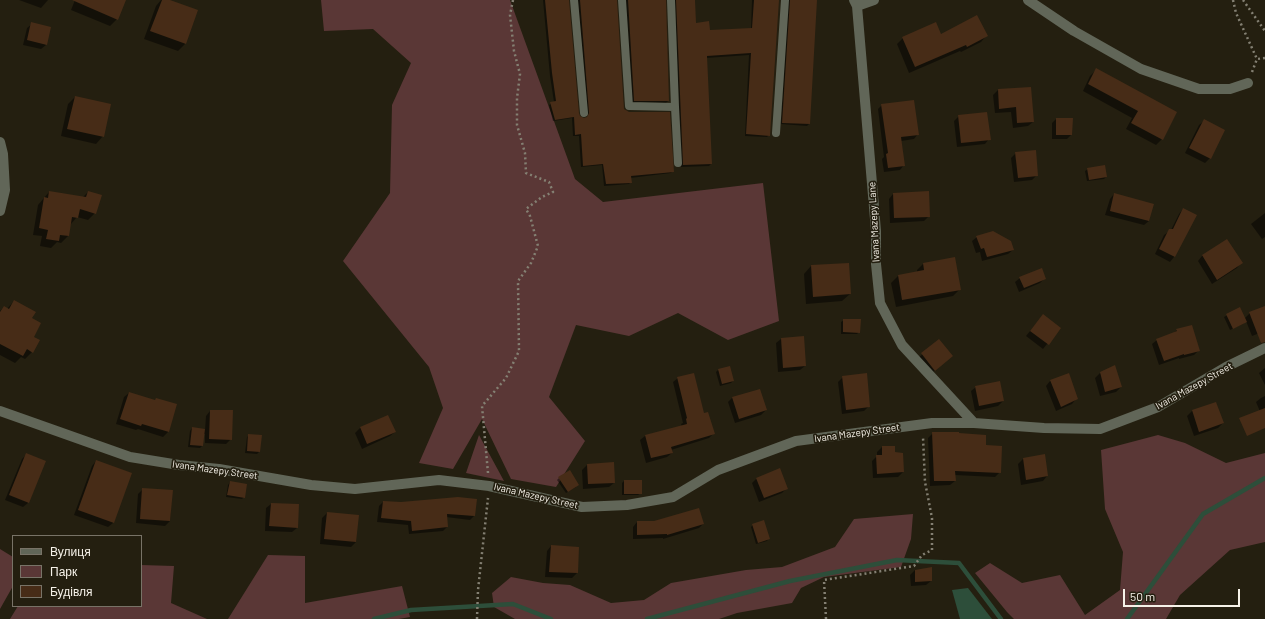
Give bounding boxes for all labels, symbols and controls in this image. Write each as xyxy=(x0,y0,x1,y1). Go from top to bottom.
street label: Ivana Mazepy Lane xyxy=(866,182,882,262)
street label: Ivana Mazepy Street xyxy=(1153,360,1235,412)
street label: Ivana Mazepy Street xyxy=(813,421,901,445)
street label: Ivana Mazepy Street xyxy=(171,458,259,482)
street label: Ivana Mazepy Street xyxy=(493,480,579,512)
legend xyxy=(12,535,142,607)
text: Вулиця xyxy=(50,544,91,558)
text: Парк xyxy=(50,564,77,578)
scale bar xyxy=(1125,581,1242,607)
text: Будівля xyxy=(50,584,92,598)
text: 50 m xyxy=(1130,589,1155,603)

